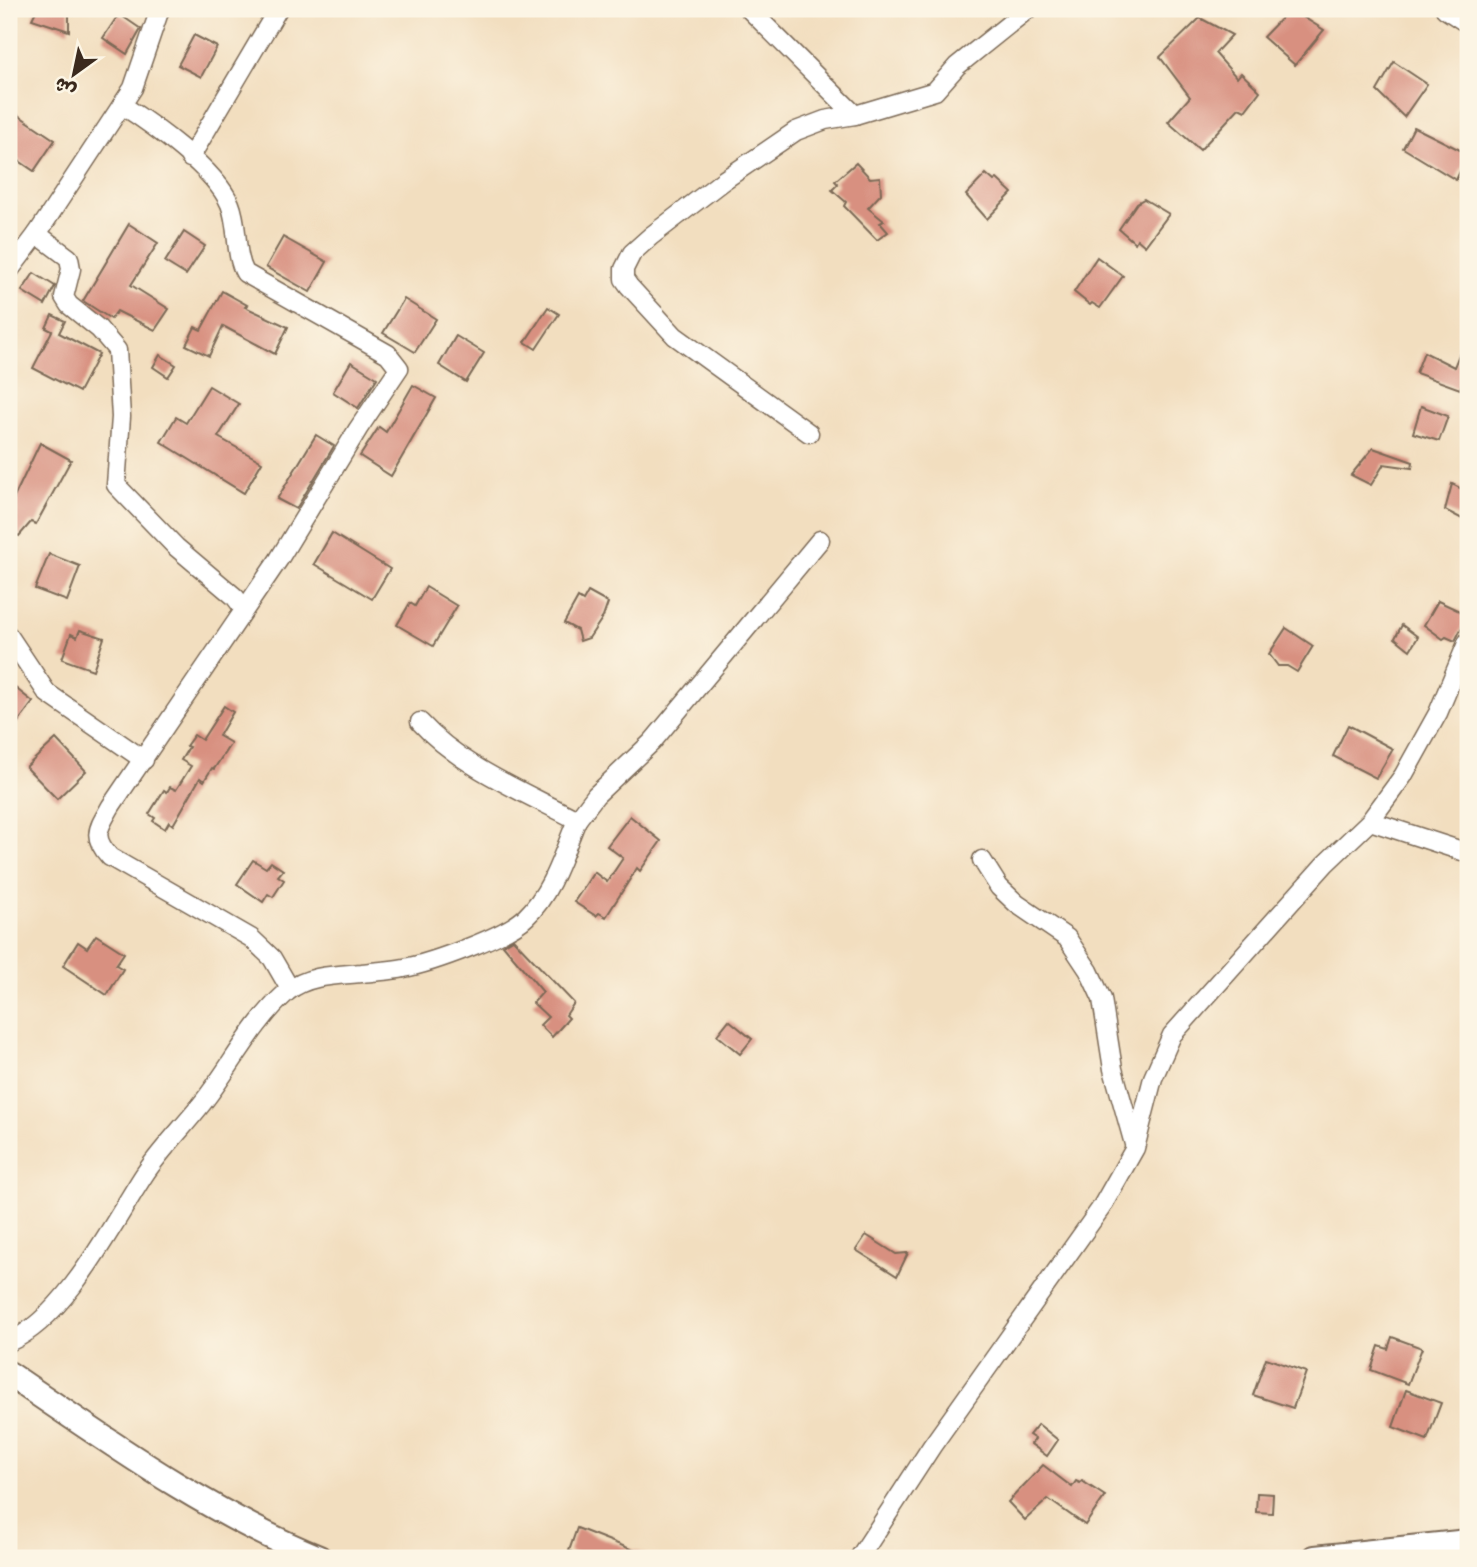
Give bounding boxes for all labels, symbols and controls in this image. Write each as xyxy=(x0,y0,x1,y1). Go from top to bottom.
north arrow xyxy=(38,38,108,108)
text: ش xyxy=(50,72,80,103)

